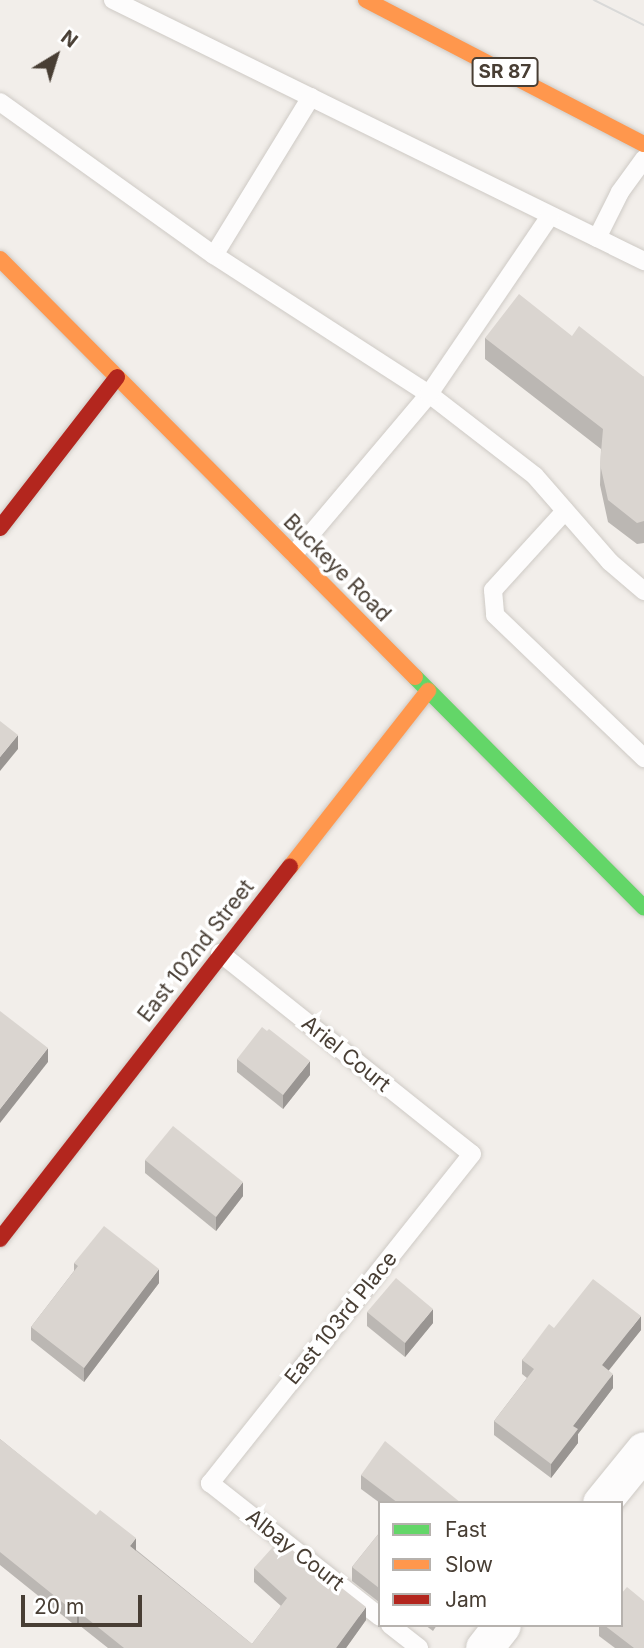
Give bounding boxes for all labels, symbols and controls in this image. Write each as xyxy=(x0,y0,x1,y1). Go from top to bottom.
north arrow xyxy=(21,21,91,91)
text: N xyxy=(56,26,82,53)
road number: SR 87 xyxy=(470,57,540,88)
street label: Buckeye Road xyxy=(278,509,396,627)
street label: East 102nd Street xyxy=(133,875,259,1027)
street label: Ariel Court xyxy=(297,1011,395,1097)
street label: East 103rd Place xyxy=(280,1246,402,1390)
legend xyxy=(378,1501,623,1627)
street label: Albay Court xyxy=(241,1504,349,1596)
text: Fast xyxy=(445,1517,487,1542)
text: Slow xyxy=(445,1552,493,1577)
scale bar xyxy=(24,1582,145,1626)
text: Jam xyxy=(445,1587,487,1612)
text: 20 m xyxy=(34,1594,84,1619)

